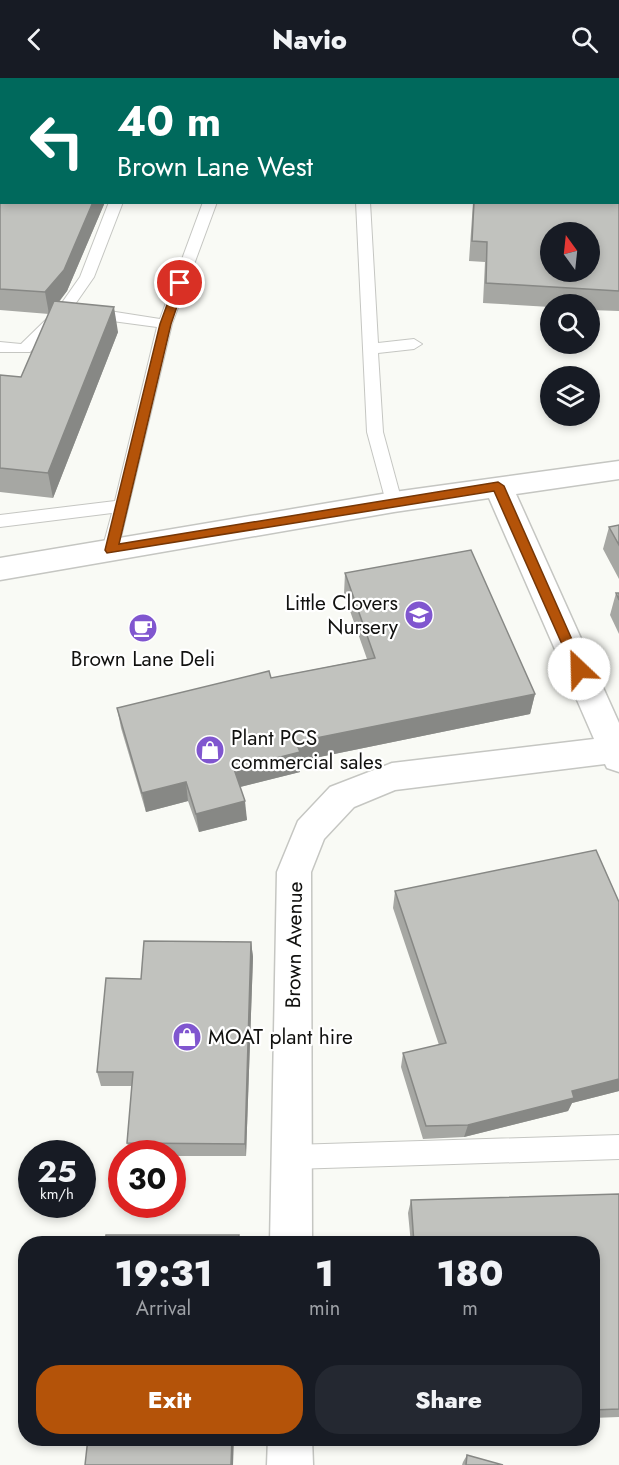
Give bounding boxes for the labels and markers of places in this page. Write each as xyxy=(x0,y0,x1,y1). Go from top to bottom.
pin xyxy=(154,257,205,308)
place label: Little Clovers Nursery xyxy=(285,588,399,642)
school or university icon: Little Clovers Nursery xyxy=(403,599,435,631)
cafe icon: Brown Lane Deli xyxy=(127,612,159,644)
place label: Brown Lane Deli xyxy=(71,644,215,674)
place label: Plant PCS commercial sales xyxy=(231,723,382,777)
shop icon: Plant PCS commercial sales xyxy=(194,734,226,766)
shop icon: MOAT plant hire xyxy=(171,1021,203,1053)
place label: MOAT plant hire xyxy=(208,1022,353,1052)

